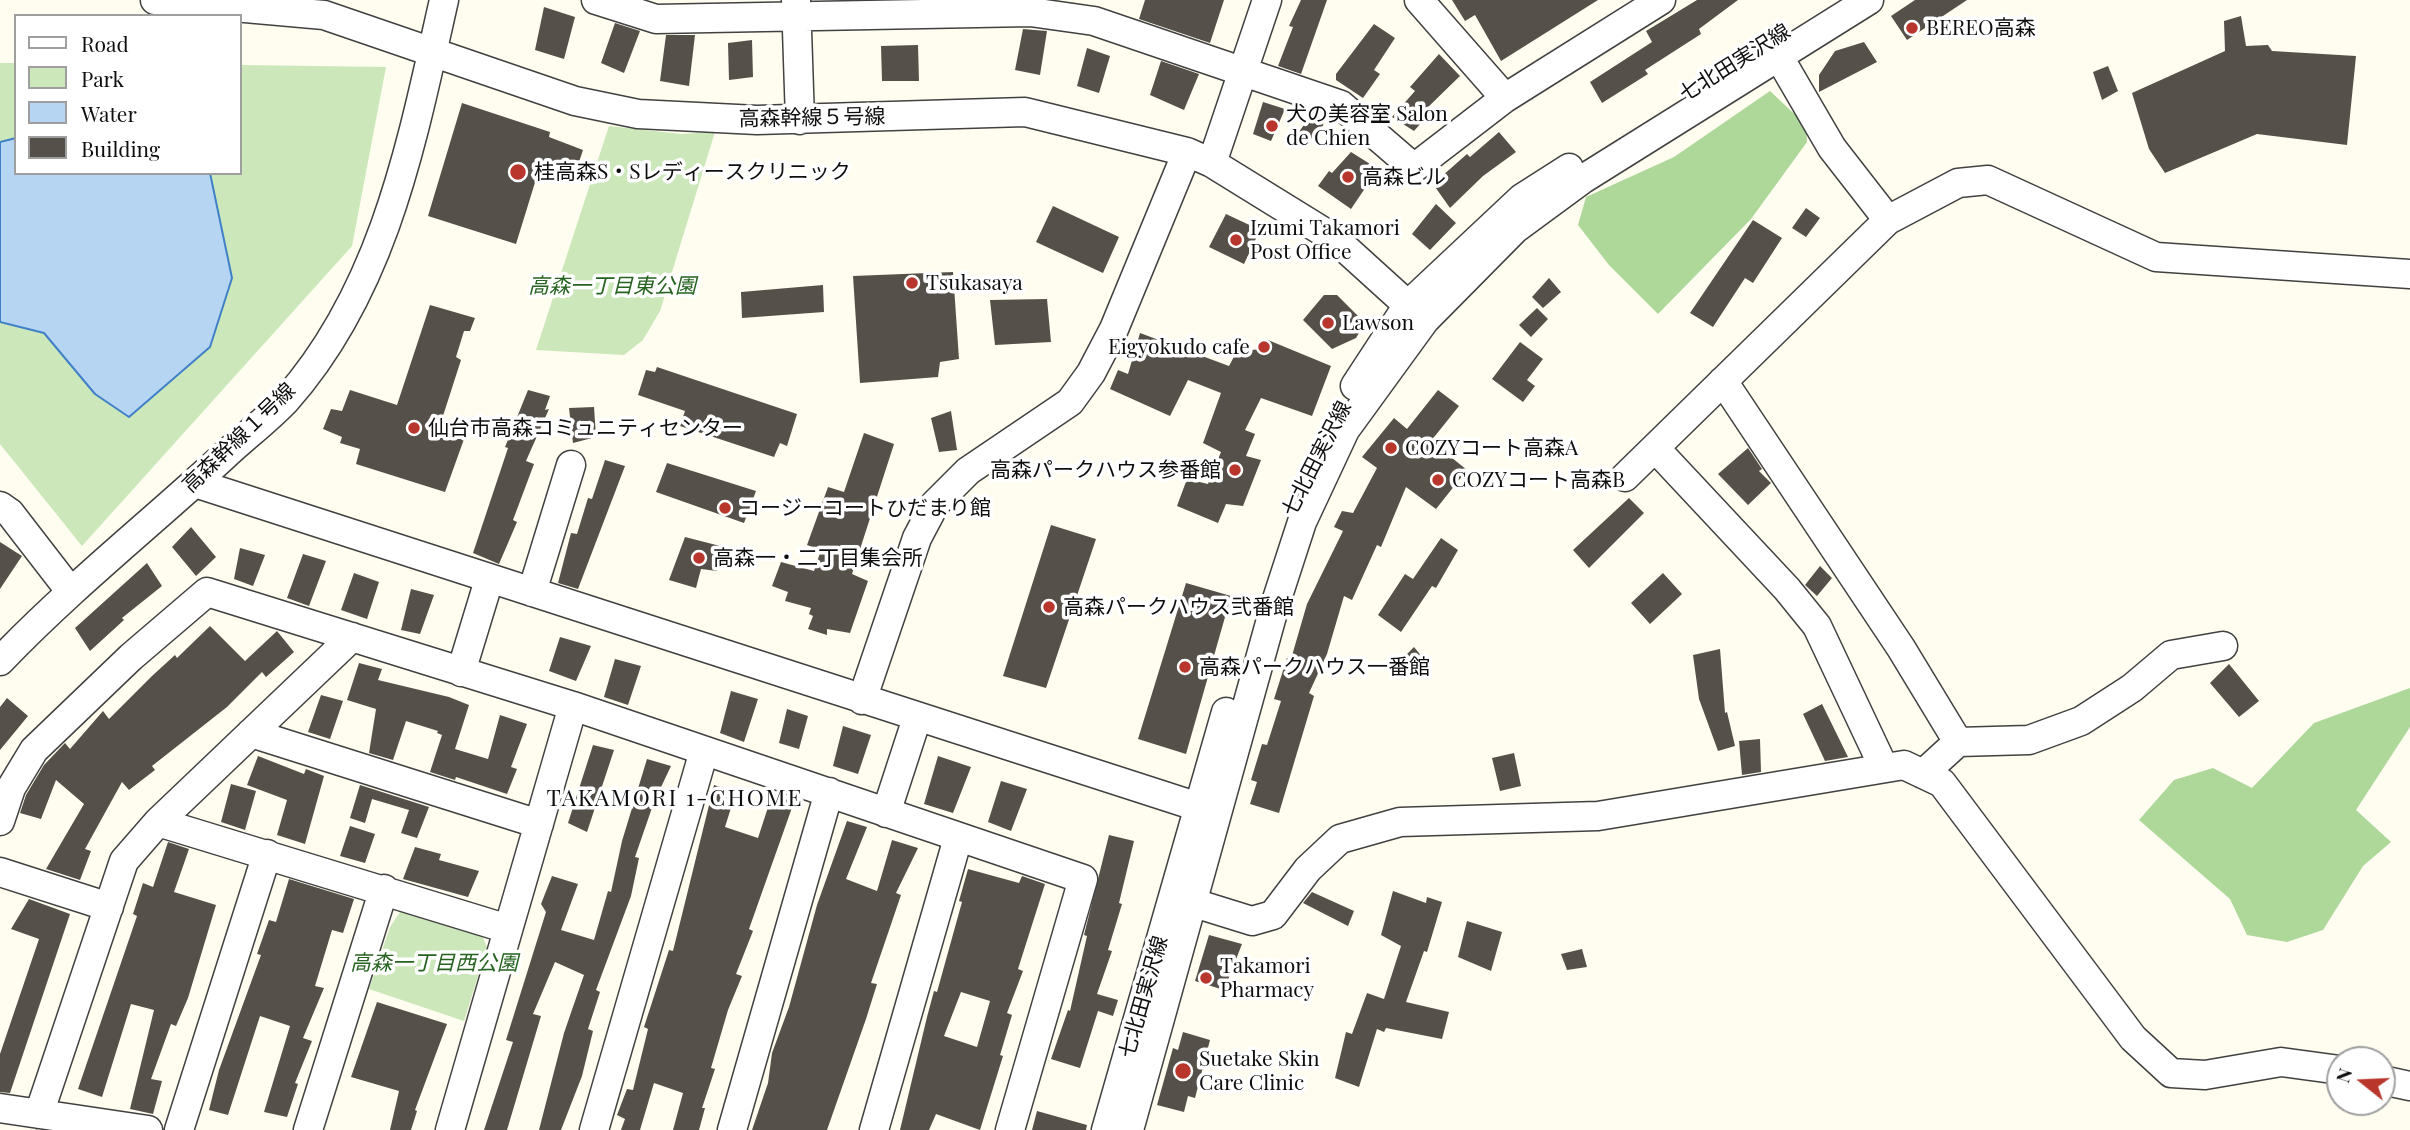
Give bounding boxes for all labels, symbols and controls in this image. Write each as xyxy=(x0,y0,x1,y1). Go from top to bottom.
legend xyxy=(14,14,242,175)
place label: BEREO高森 xyxy=(1926,15,2036,41)
street label: 七北田実沢線 xyxy=(1675,19,1795,107)
marker: BEREO高森 xyxy=(1904,20,1920,36)
text: Road xyxy=(81,29,129,57)
text: Park xyxy=(81,64,124,92)
text: Water xyxy=(81,99,137,127)
place label: 犬の美容室 Salon de Chien xyxy=(1286,101,1448,151)
street label: 高森幹線５号線 xyxy=(738,104,886,132)
marker: 犬の美容室 Salon de Chien xyxy=(1264,118,1280,134)
text: Building xyxy=(81,134,160,162)
place label: 桂高森S・Sレディースクリニック xyxy=(534,159,851,185)
marker: 桂高森S・Sレディースクリニック xyxy=(508,162,528,182)
place label: 高森ビル xyxy=(1362,164,1446,190)
marker: 高森ビル xyxy=(1340,169,1356,185)
place label: Izumi Takamori Post Office xyxy=(1250,215,1400,265)
marker: Izumi Takamori Post Office xyxy=(1228,232,1244,248)
place label: Tsukasaya xyxy=(926,270,1023,296)
park label: 高森一丁目東公園 xyxy=(528,273,696,299)
marker: Tsukasaya xyxy=(904,275,920,291)
place label: Lawson xyxy=(1342,310,1414,336)
marker: Lawson xyxy=(1320,315,1336,331)
place label: Eigyokudo cafe xyxy=(1108,334,1250,360)
marker: Eigyokudo cafe xyxy=(1256,339,1272,355)
street label: 高森幹線１号線 xyxy=(177,378,301,498)
street label: 七北田実沢線 xyxy=(1277,397,1357,521)
place label: 仙台市高森コミュニティセンター xyxy=(428,415,743,441)
marker: 仙台市高森コミュニティセンター xyxy=(406,420,422,436)
place label: COZYコート高森A xyxy=(1405,435,1578,461)
marker: COZYコート高森A xyxy=(1383,440,1399,456)
place label: 高森パークハウス参番館 xyxy=(990,457,1221,483)
marker: 高森パークハウス参番館 xyxy=(1227,462,1243,478)
place label: COZYコート高森B xyxy=(1452,467,1625,493)
marker: COZYコート高森B xyxy=(1430,472,1446,488)
place label: コージーコートひだまり館 xyxy=(739,495,991,521)
marker: コージーコートひだまり館 xyxy=(717,500,733,516)
place label: 高森一・二丁目集会所 xyxy=(713,545,923,571)
marker: 高森一・二丁目集会所 xyxy=(691,550,707,566)
place label: 高森パークハウス弐番館 xyxy=(1063,594,1294,620)
marker: 高森パークハウス弐番館 xyxy=(1041,599,1057,615)
place label: 高森パークハウス一番館 xyxy=(1199,654,1430,680)
marker: 高森パークハウス一番館 xyxy=(1177,659,1193,675)
district label: TAKAMORI 1-CHOME xyxy=(548,785,802,813)
street label: 七北田実沢線 xyxy=(1115,933,1173,1061)
park label: 高森一丁目西公園 xyxy=(350,950,518,976)
place label: Takamori Pharmacy xyxy=(1220,953,1314,1003)
marker: Takamori Pharmacy xyxy=(1198,970,1214,986)
place label: Suetake Skin Care Clinic xyxy=(1199,1046,1319,1096)
north arrow xyxy=(2326,1046,2396,1116)
marker: Suetake Skin Care Clinic xyxy=(1173,1061,1193,1081)
text: N xyxy=(2328,1065,2357,1086)

